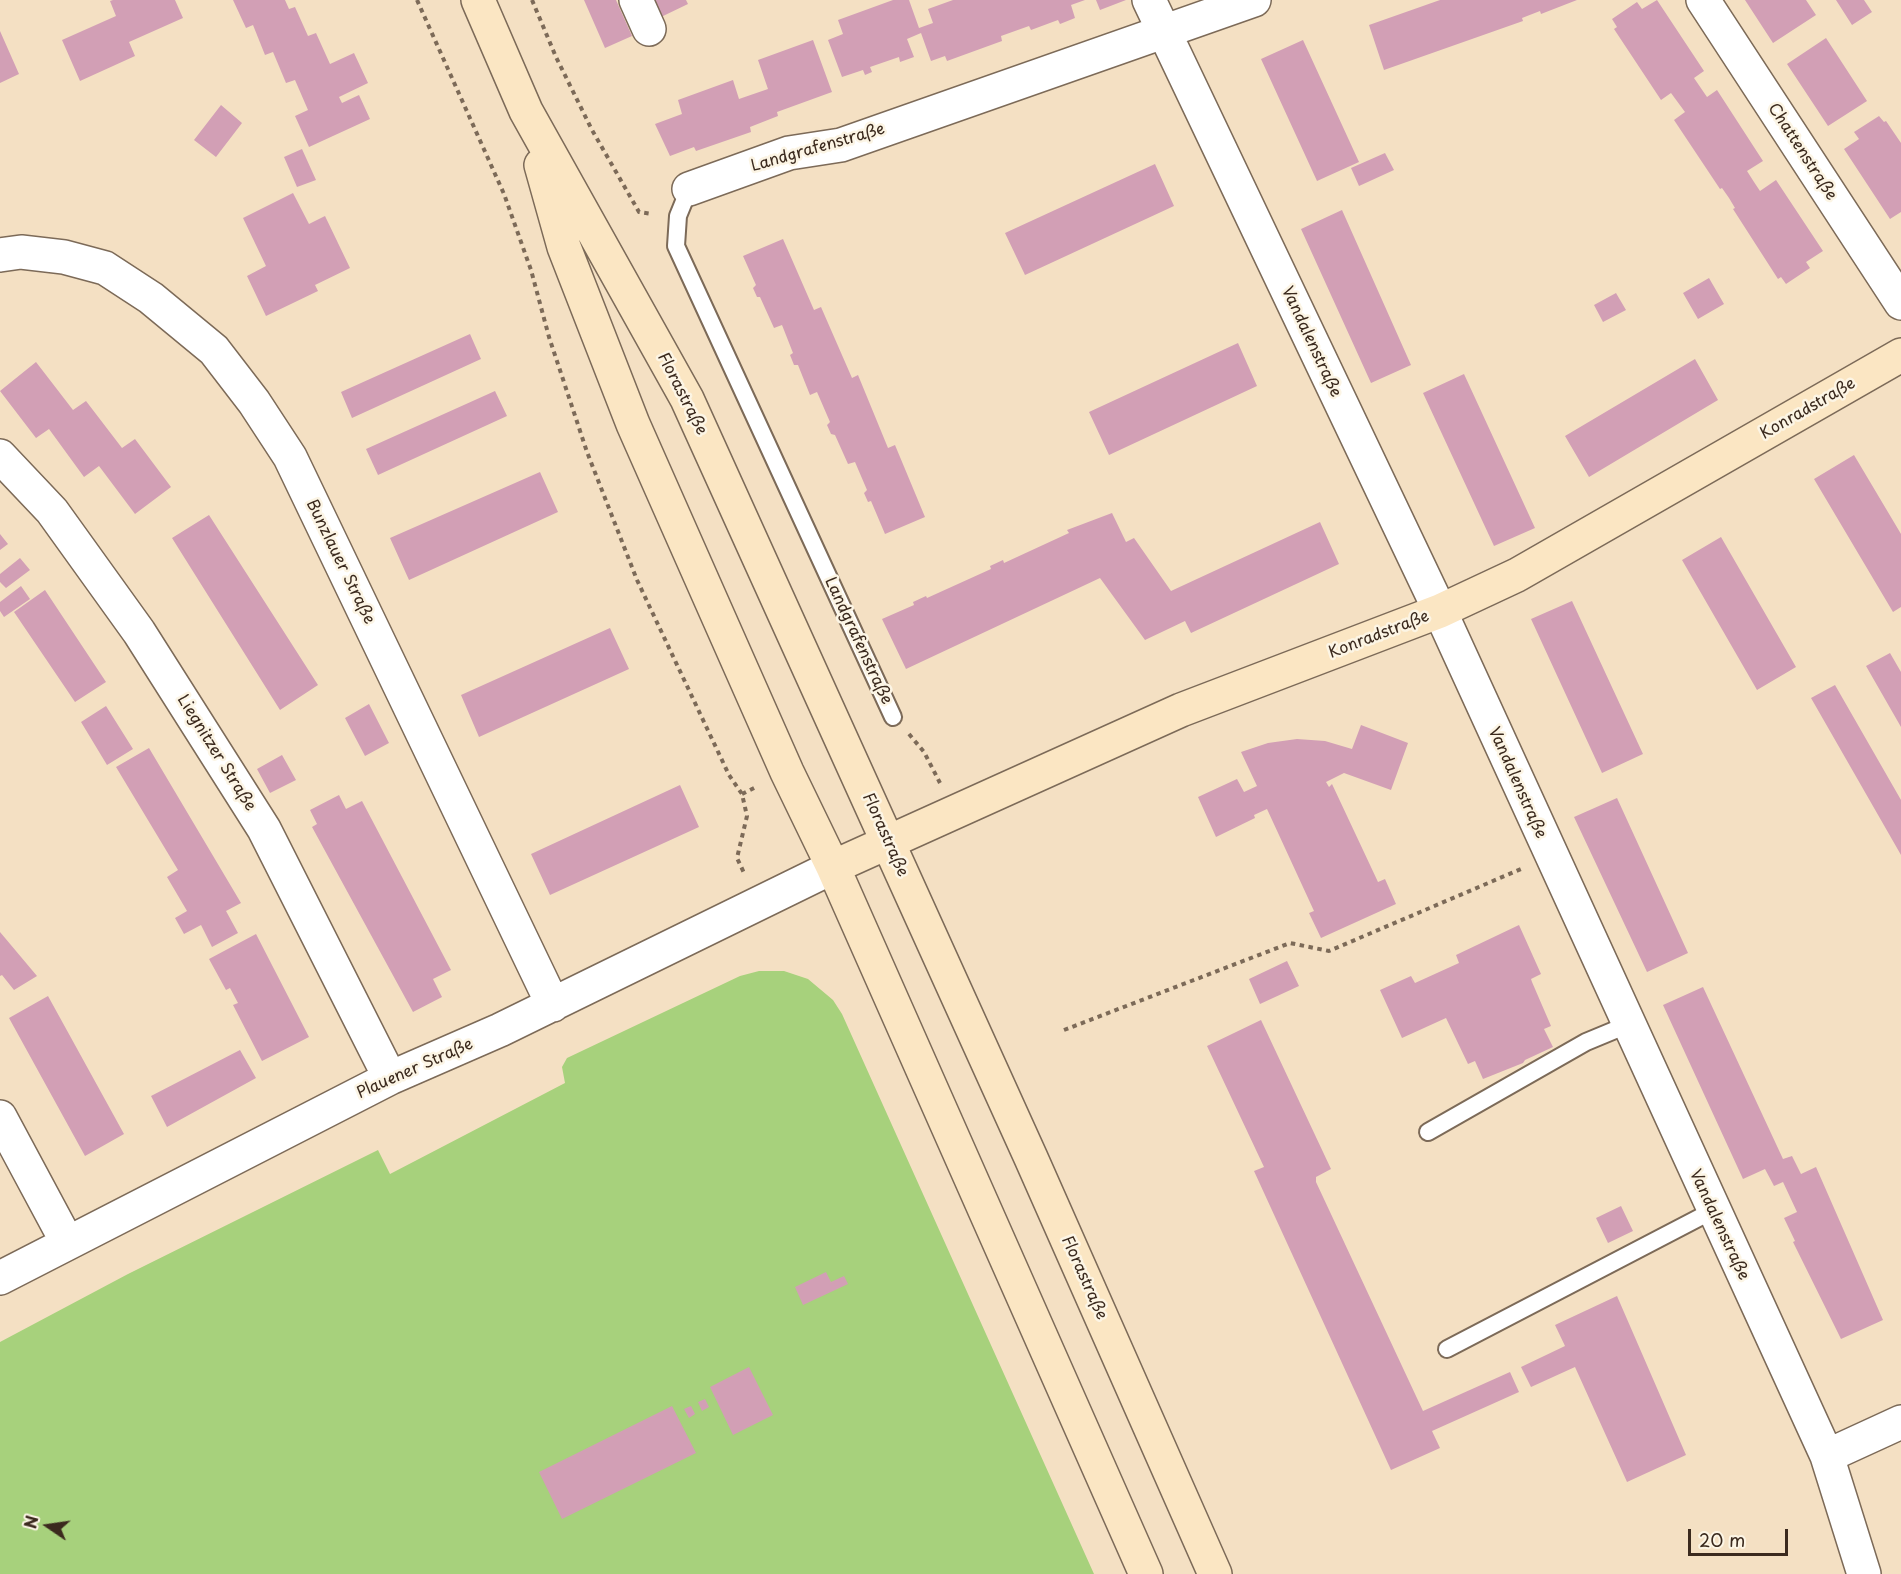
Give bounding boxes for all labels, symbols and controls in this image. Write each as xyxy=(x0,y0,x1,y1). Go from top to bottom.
street label: Chattenstraße xyxy=(1763,100,1841,204)
street label: Landgrafenstraße xyxy=(749,120,887,176)
street label: Vandalenstraße xyxy=(1277,284,1345,400)
street label: Florastraße xyxy=(653,350,711,438)
street label: Konradstraße xyxy=(1757,374,1859,444)
street label: Bunzlauer Straße xyxy=(302,497,378,627)
street label: Landgrafenstraße xyxy=(820,574,896,708)
street label: Konradstraße xyxy=(1326,607,1432,663)
street label: Liegnitzer Straße xyxy=(172,691,260,815)
street label: Vandalenstraße xyxy=(1484,724,1550,842)
street label: Florastraße xyxy=(858,790,912,880)
street label: Plauener Straße xyxy=(354,1035,476,1103)
street label: Vandalenstraße xyxy=(1685,1167,1753,1283)
street label: Florastraße xyxy=(1057,1233,1111,1323)
north arrow xyxy=(18,1496,78,1556)
text: N xyxy=(17,1513,44,1531)
scale bar xyxy=(1691,1517,1792,1555)
text: 20 m xyxy=(1699,1526,1745,1553)

